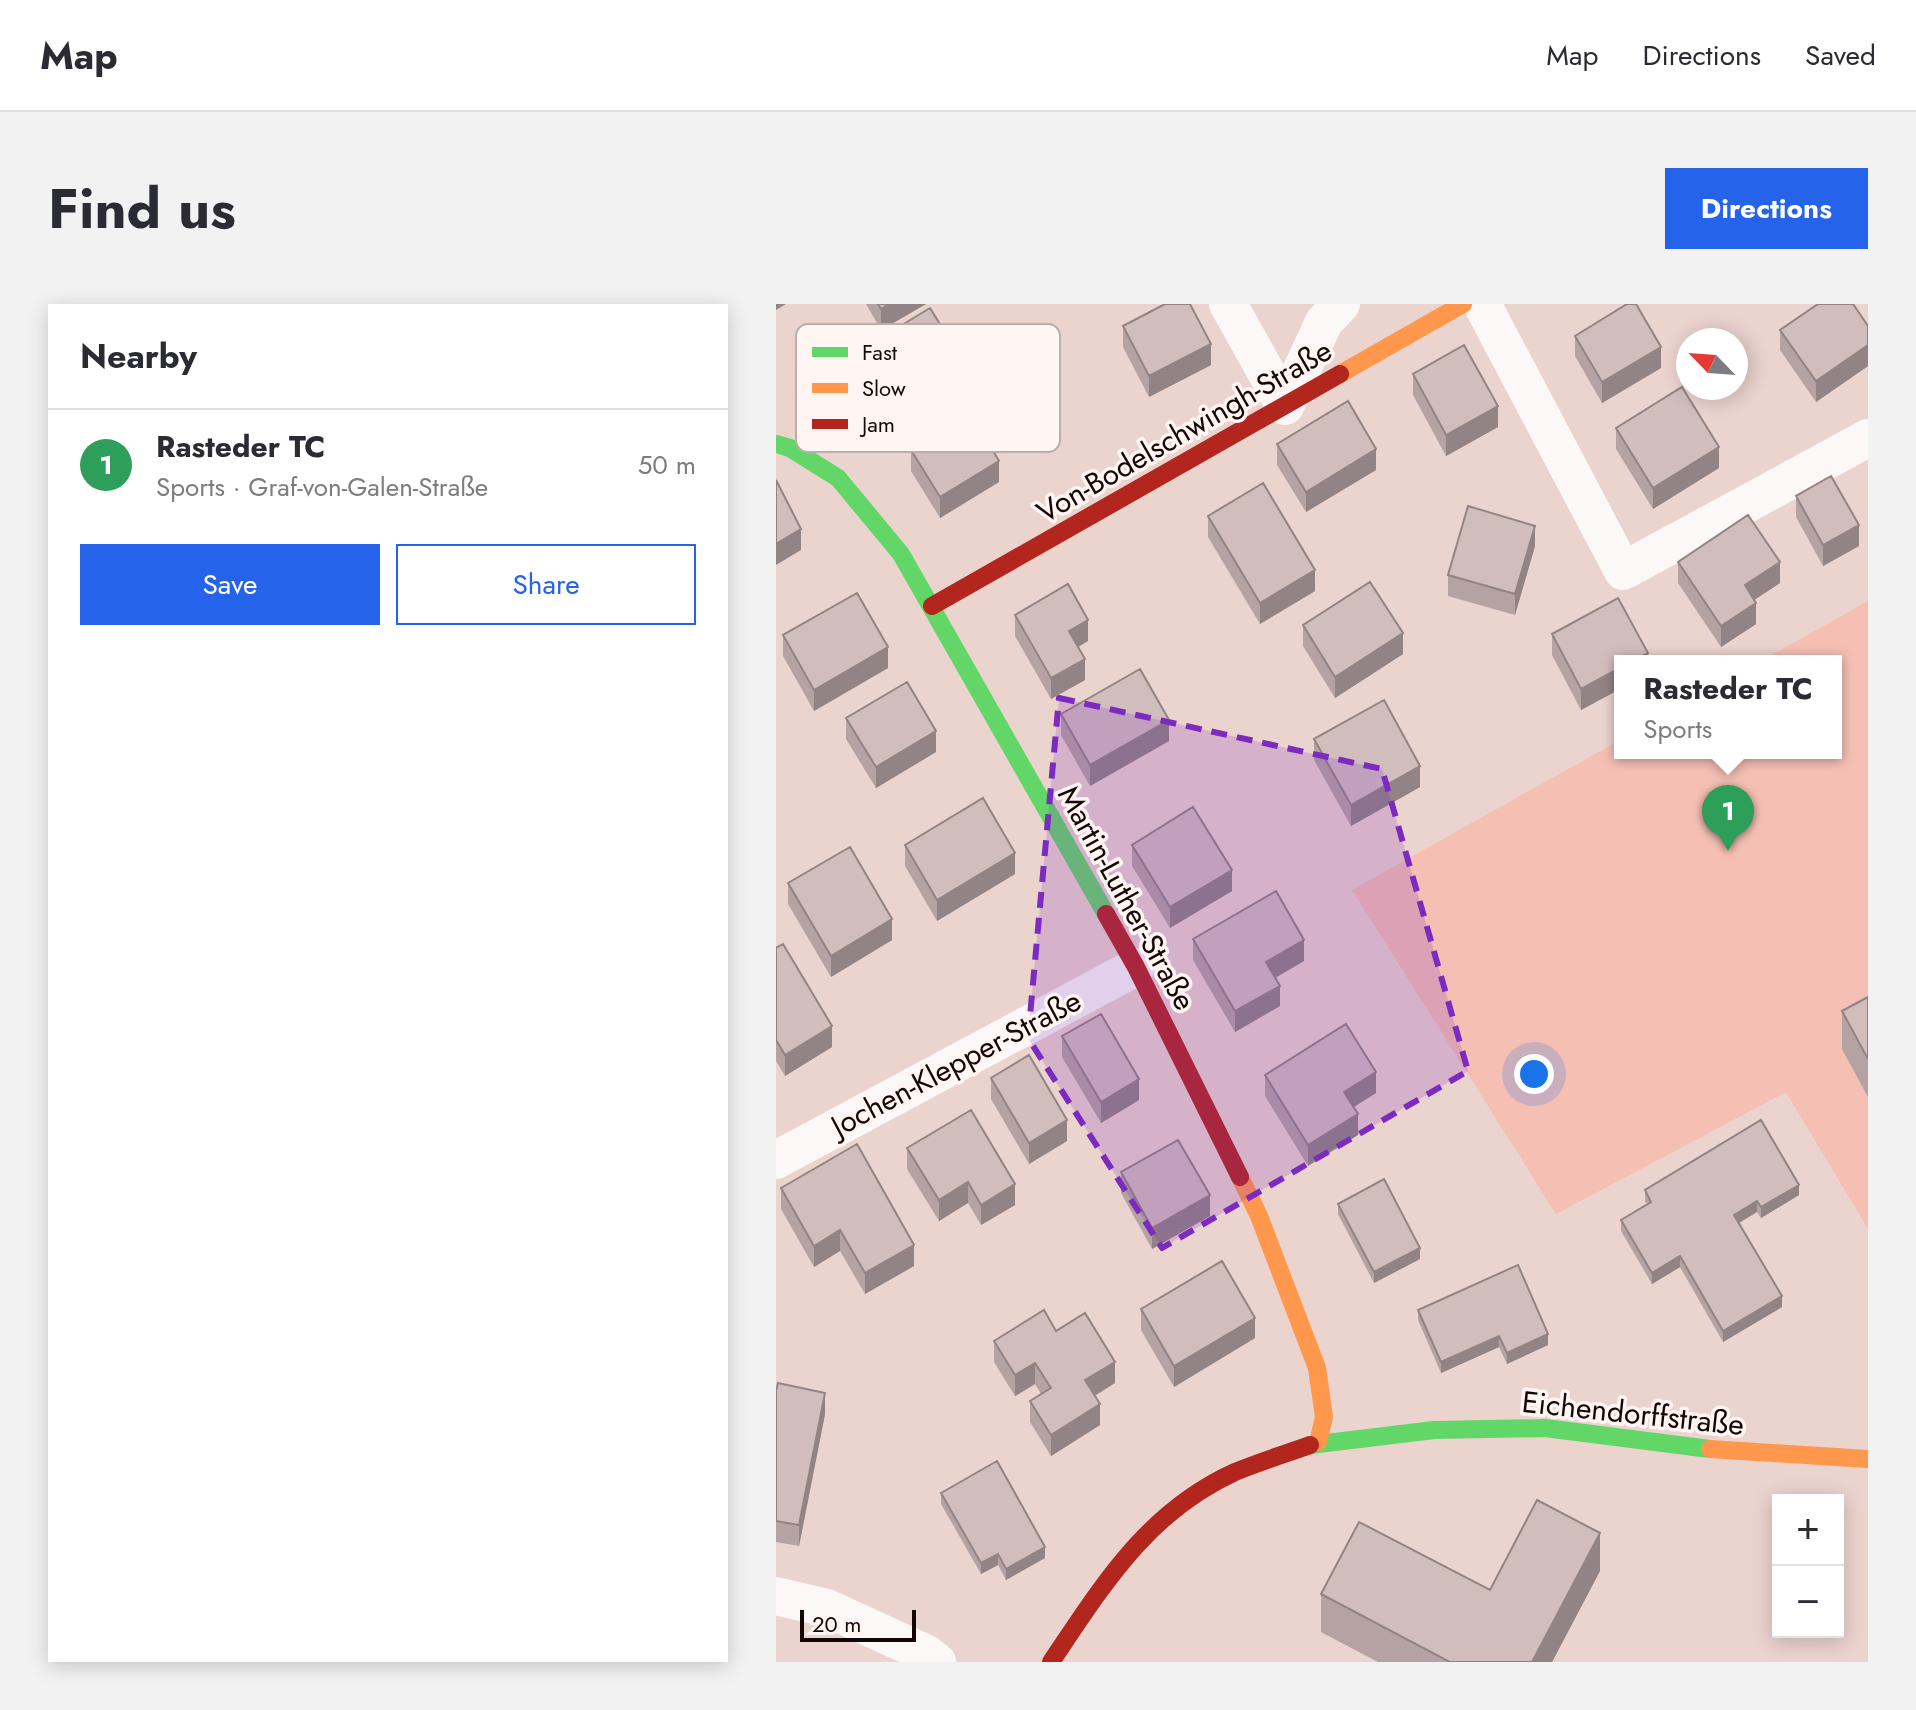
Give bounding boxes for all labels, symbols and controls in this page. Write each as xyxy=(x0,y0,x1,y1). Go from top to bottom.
text: Map xyxy=(40,28,118,83)
text: Map xyxy=(1546,35,1598,76)
text: Directions xyxy=(1642,35,1761,76)
text: Saved xyxy=(1805,35,1876,76)
text: Find us xyxy=(48,168,236,249)
button: Directions xyxy=(1665,168,1868,249)
legend xyxy=(796,324,1060,452)
north arrow xyxy=(1676,328,1748,400)
street label: Von-Bodelschwingh-Straße xyxy=(1028,329,1340,533)
text: Nearby xyxy=(80,332,197,381)
text: Fast xyxy=(862,336,898,368)
text: Slow xyxy=(862,372,906,404)
text: Jam xyxy=(859,408,895,440)
text: Rasteder TC xyxy=(156,425,325,468)
text: 1 xyxy=(99,446,113,484)
text: 50 m xyxy=(638,446,696,484)
text: Sports · Graf-von-Galen-Straße xyxy=(156,468,488,506)
button: Save xyxy=(80,544,380,625)
button: Share xyxy=(396,544,696,625)
popup xyxy=(1614,655,1842,759)
text: Rasteder TC xyxy=(1643,667,1813,710)
text: Sports xyxy=(1643,710,1712,748)
street label: Martin-Luther-Straße xyxy=(1047,778,1207,1018)
pin: 1 xyxy=(1702,785,1754,851)
street label: Jochen-Klepper-Straße xyxy=(820,979,1089,1149)
your location xyxy=(1514,1054,1554,1094)
street label: Eichendorffstraße xyxy=(1520,1380,1746,1446)
map controls xyxy=(1772,1494,1844,1638)
button: + xyxy=(1772,1494,1844,1566)
button: − xyxy=(1772,1566,1844,1638)
scale bar xyxy=(800,1606,916,1642)
text: 20 m xyxy=(812,1608,861,1640)

